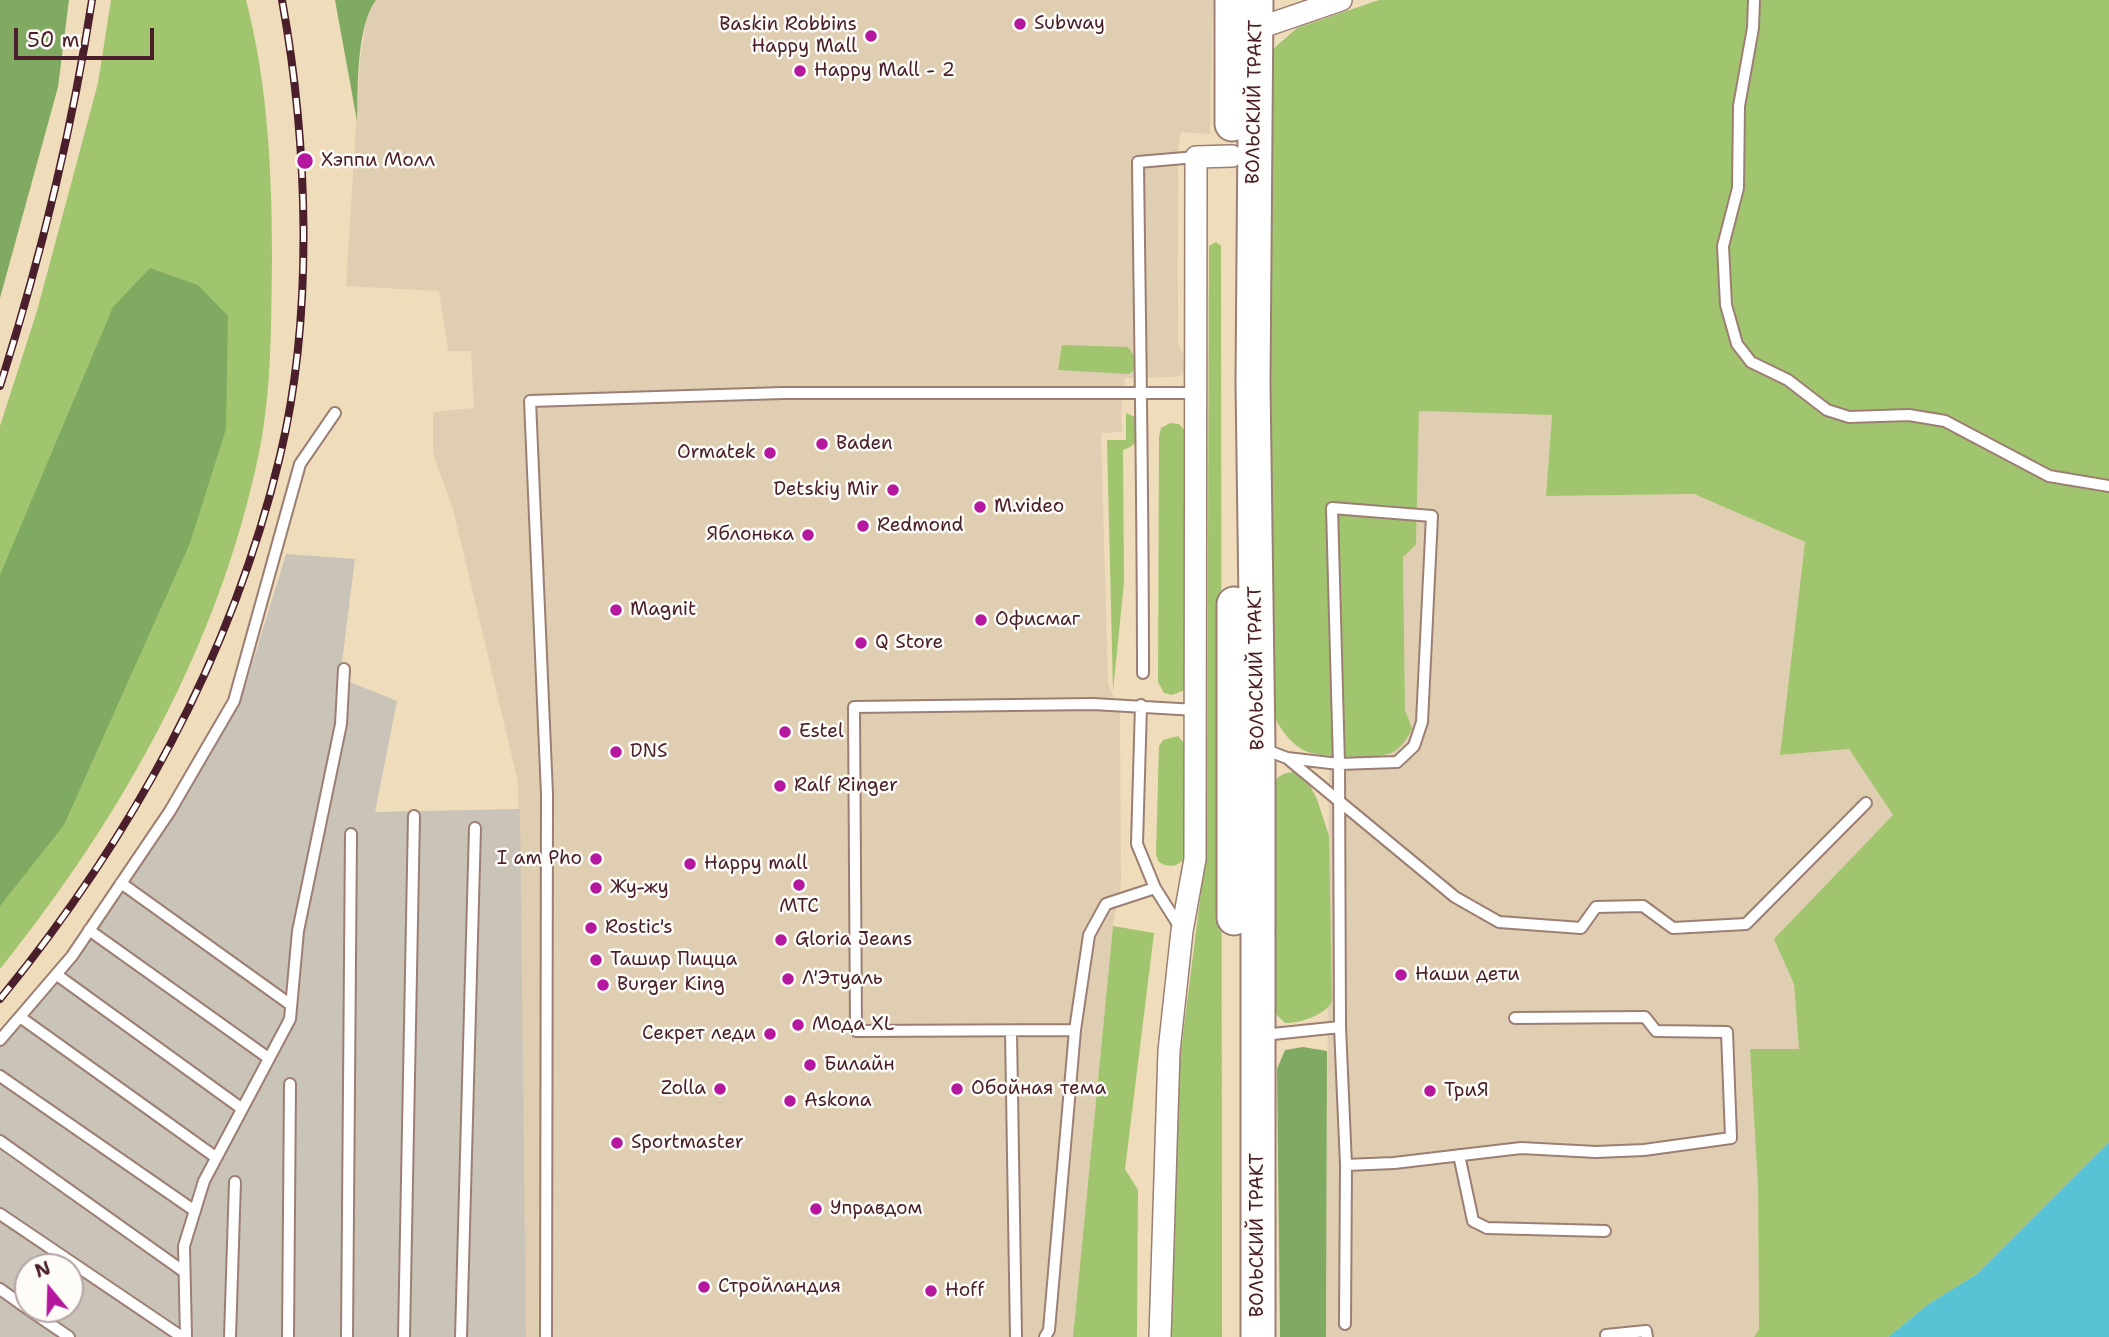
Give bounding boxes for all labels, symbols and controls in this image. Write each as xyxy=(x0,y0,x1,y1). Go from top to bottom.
place label: Subway xyxy=(1034,13,1105,35)
scale bar xyxy=(18,14,158,58)
place label: Baskin Robbins Happy Mall xyxy=(719,14,857,58)
marker: Subway xyxy=(1012,16,1028,32)
street label: ВОЛЬСКИЙ ТРАКТ xyxy=(1242,20,1268,184)
text: 50 m xyxy=(27,26,80,54)
marker: Baskin Robbins Happy Mall xyxy=(863,28,879,44)
place label: Happy Mall - 2 xyxy=(814,60,955,82)
marker: Happy Mall - 2 xyxy=(792,63,808,79)
place label: Хэппи Молл xyxy=(321,150,435,172)
marker: Хэппи Молл xyxy=(295,151,315,171)
place label: Baden xyxy=(836,433,893,455)
marker: Baden xyxy=(814,436,830,452)
place label: Ormatek xyxy=(677,442,756,464)
marker: Ormatek xyxy=(762,445,778,461)
place label: Detskiy Mir xyxy=(773,479,879,501)
marker: Detskiy Mir xyxy=(885,482,901,498)
place label: M.video xyxy=(994,496,1064,518)
marker: M.video xyxy=(972,499,988,515)
place label: Redmond xyxy=(877,515,964,537)
marker: Redmond xyxy=(855,518,871,534)
place label: Яблонька xyxy=(707,524,794,546)
marker: Яблонька xyxy=(800,527,816,543)
street label: ВОЛЬСКИЙ ТРАКТ xyxy=(1244,586,1270,750)
place label: Magnit xyxy=(630,599,696,621)
marker: Magnit xyxy=(608,602,624,618)
place label: Офисмаг xyxy=(995,609,1080,631)
marker: Офисмаг xyxy=(973,612,989,628)
place label: Q Store xyxy=(875,632,943,654)
marker: Q Store xyxy=(853,635,869,651)
place label: Estel xyxy=(799,721,844,743)
marker: Estel xyxy=(777,724,793,740)
place label: DNS xyxy=(630,741,667,763)
marker: DNS xyxy=(608,744,624,760)
place label: Ralf Ringer xyxy=(794,775,898,797)
marker: Ralf Ringer xyxy=(772,778,788,794)
place label: I am Pho xyxy=(497,848,582,870)
marker: I am Pho xyxy=(588,851,604,867)
place label: Happy mall xyxy=(704,853,808,875)
marker: Happy mall xyxy=(682,856,698,872)
place label: Жу-жу xyxy=(610,877,669,899)
marker: МТС xyxy=(791,877,807,893)
marker: Жу-жу xyxy=(588,880,604,896)
place label: МТС xyxy=(779,896,819,918)
place label: Rostic's xyxy=(605,917,673,939)
marker: Rostic's xyxy=(583,920,599,936)
place label: Gloria Jeans xyxy=(795,929,912,951)
marker: Gloria Jeans xyxy=(773,932,789,948)
place label: Ташир Пицца xyxy=(610,949,737,971)
marker: Ташир Пицца xyxy=(588,952,604,968)
place label: Наши дети xyxy=(1415,964,1520,986)
marker: Наши дети xyxy=(1393,967,1409,983)
place label: Л'Этуаль xyxy=(802,968,883,990)
marker: Л'Этуаль xyxy=(780,971,796,987)
place label: Burger King xyxy=(617,974,725,996)
marker: Burger King xyxy=(595,977,611,993)
place label: Мода XL xyxy=(812,1014,894,1036)
marker: Мода XL xyxy=(790,1017,806,1033)
place label: Секрет леди xyxy=(642,1023,756,1045)
marker: Секрет леди xyxy=(762,1026,778,1042)
place label: Билайн xyxy=(824,1054,895,1076)
marker: Билайн xyxy=(802,1057,818,1073)
place label: Zolla xyxy=(661,1078,706,1100)
place label: Обойная тема xyxy=(971,1078,1106,1100)
place label: ТриЯ xyxy=(1444,1080,1489,1102)
marker: Zolla xyxy=(712,1081,728,1097)
marker: Обойная тема xyxy=(949,1081,965,1097)
marker: ТриЯ xyxy=(1422,1083,1438,1099)
place label: Askona xyxy=(804,1090,872,1112)
marker: Askona xyxy=(782,1093,798,1109)
place label: Sportmaster xyxy=(631,1132,744,1154)
marker: Sportmaster xyxy=(609,1135,625,1151)
street label: ВОЛЬСКИЙ ТРАКТ xyxy=(1247,1153,1269,1317)
place label: Управдом xyxy=(830,1198,922,1220)
marker: Управдом xyxy=(808,1201,824,1217)
north arrow xyxy=(14,1253,84,1323)
text: N xyxy=(31,1255,54,1284)
place label: Стройландия xyxy=(718,1276,841,1298)
marker: Стройландия xyxy=(696,1279,712,1295)
place label: Hoff xyxy=(945,1280,984,1302)
marker: Hoff xyxy=(923,1283,939,1299)

